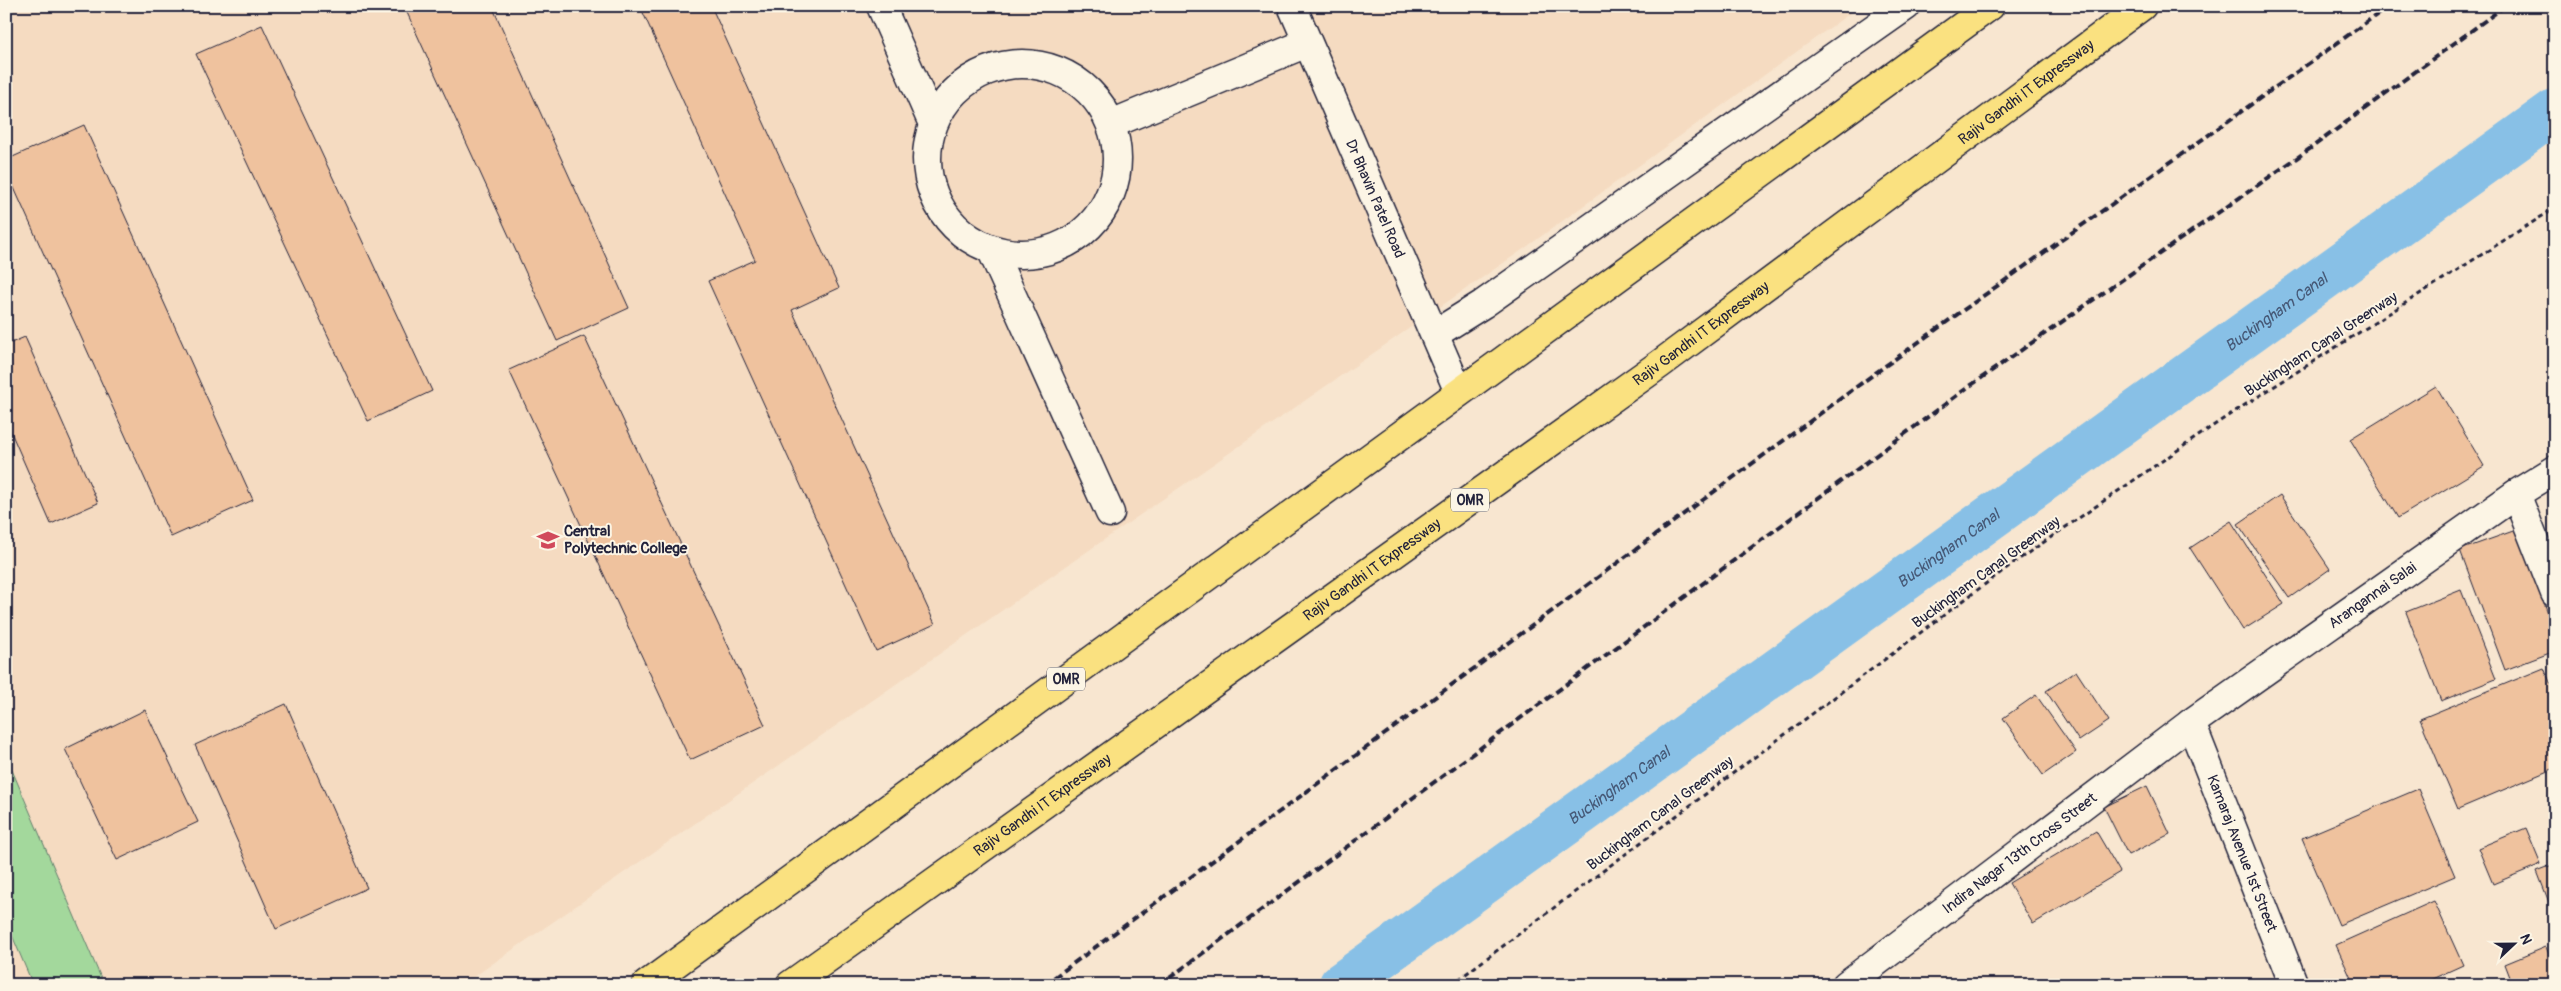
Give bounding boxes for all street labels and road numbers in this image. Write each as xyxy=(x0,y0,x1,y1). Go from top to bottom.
street label: Rajiv Gandhi IT Expressway xyxy=(1955,35,2099,149)
street label: Dr Bhavin Patel Road xyxy=(1341,137,1409,261)
street label: Rajiv Gandhi IT Expressway xyxy=(1629,277,1774,390)
street label: Buckingham Canal Greenway xyxy=(2241,287,2402,401)
road number: OMR xyxy=(1451,488,1489,512)
street label: Buckingham Canal Greenway xyxy=(1908,512,2065,633)
street label: Rajiv Gandhi IT Expressway xyxy=(1300,514,1445,626)
street label: Arangannai Salai xyxy=(2325,558,2420,633)
road number: OMR xyxy=(1047,668,1085,691)
street label: Rajiv Gandhi IT Expressway xyxy=(970,749,1116,861)
street label: Buckingham Canal Greenway xyxy=(1583,752,1738,875)
street label: Kamaraj Avenue 1st Street xyxy=(2202,772,2282,936)
street label: Indira Nagar 13th Cross Street xyxy=(1939,788,2102,918)

